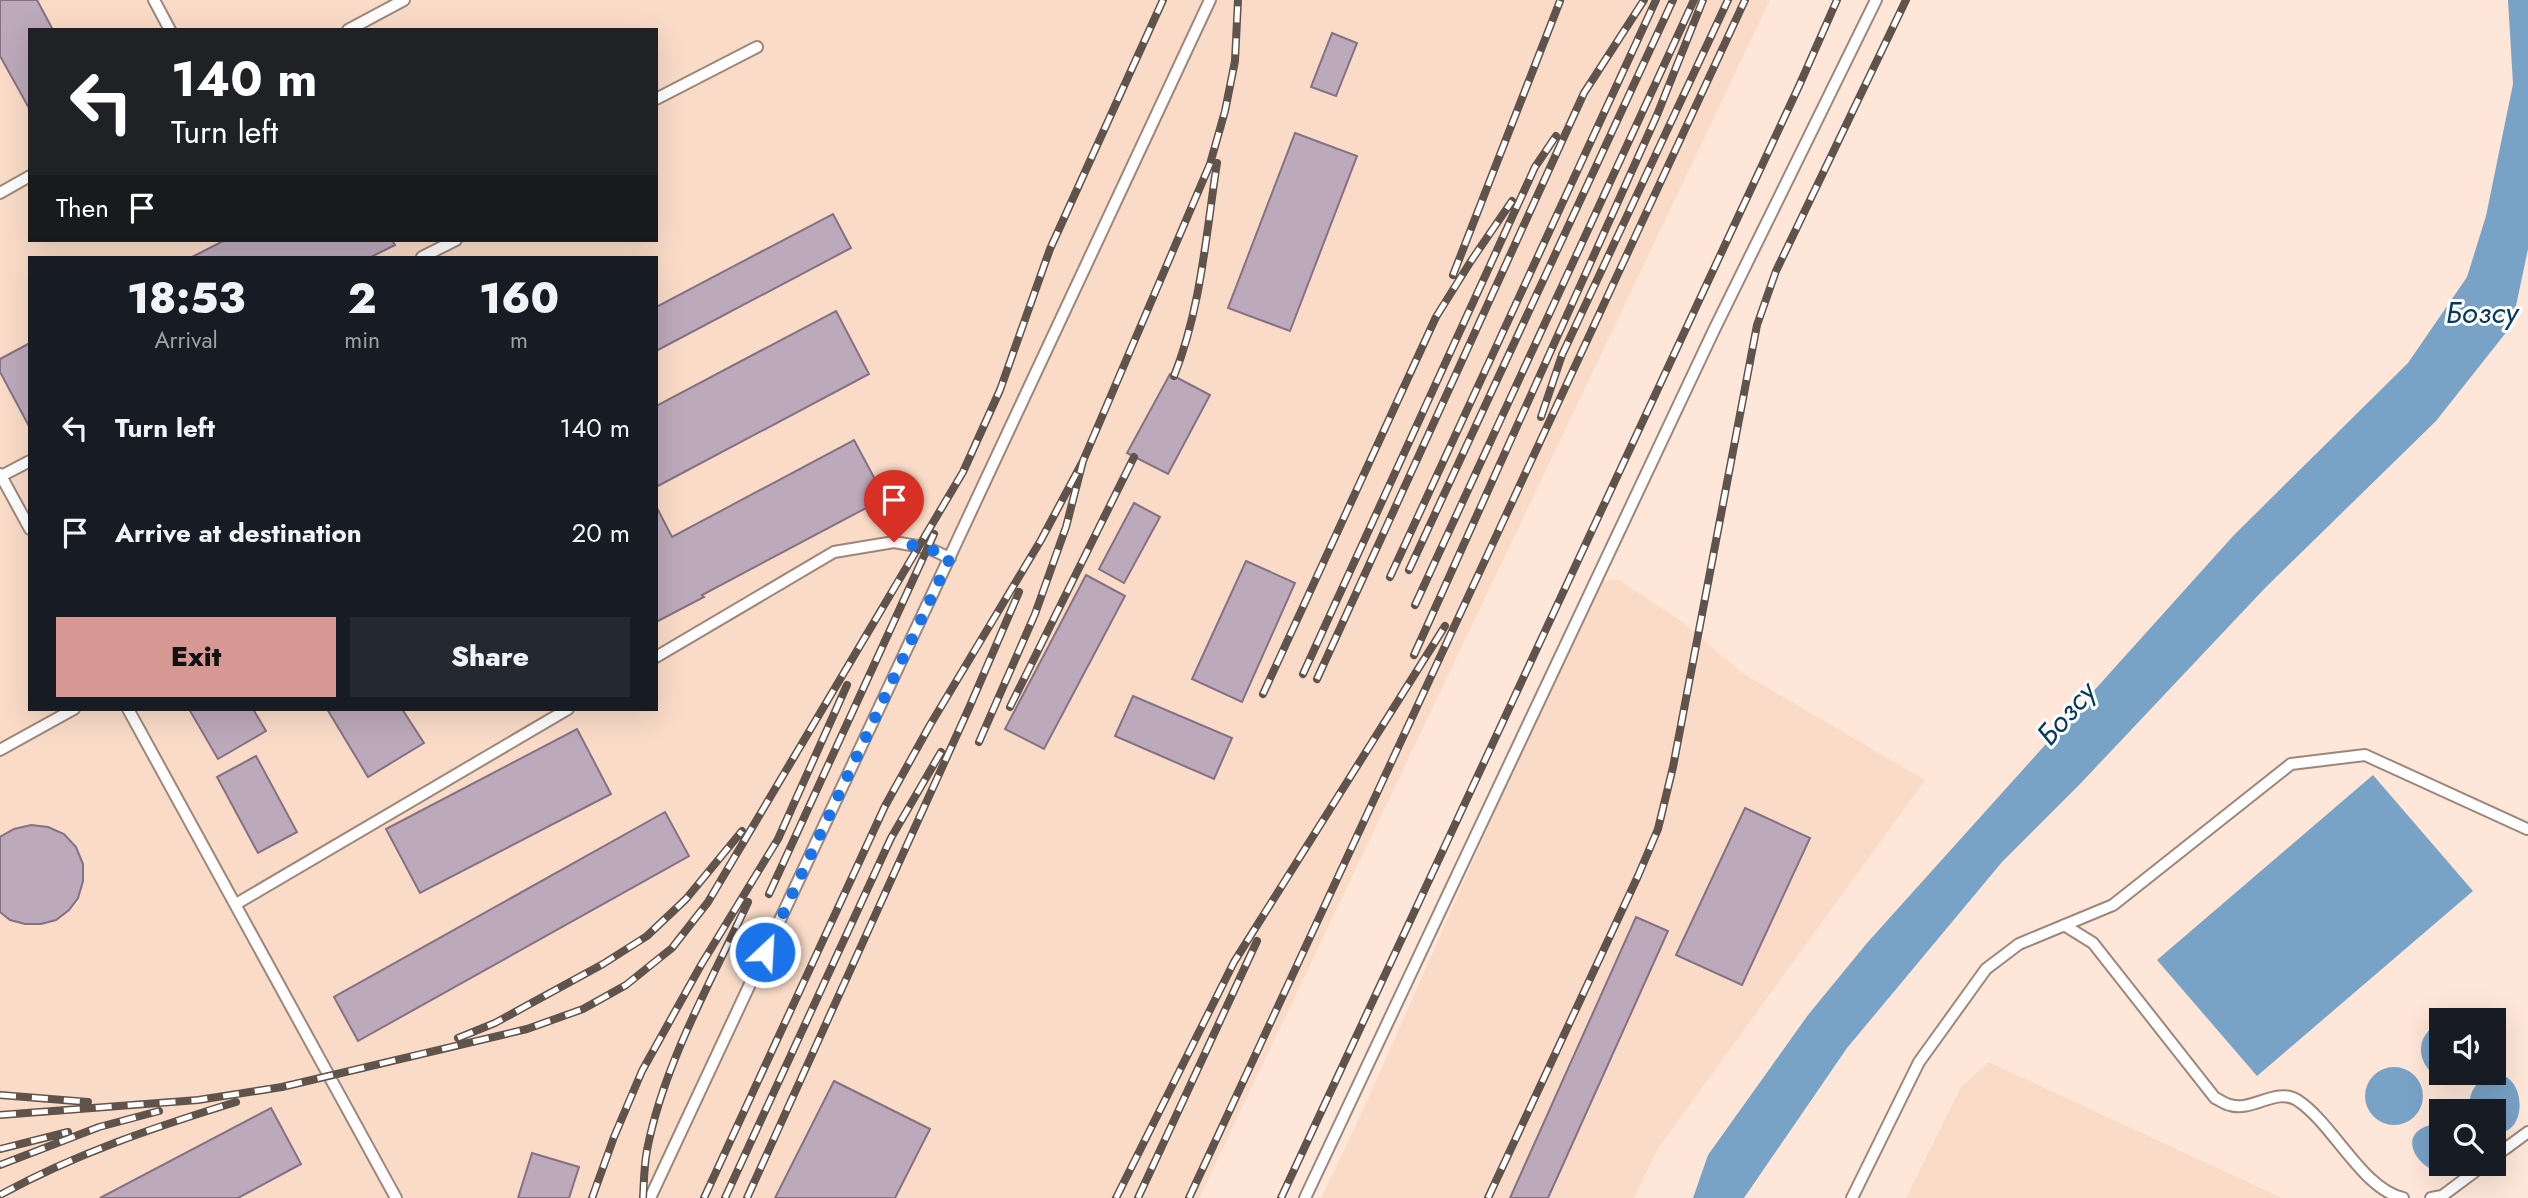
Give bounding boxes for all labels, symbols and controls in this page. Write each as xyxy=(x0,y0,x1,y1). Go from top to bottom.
text: 140 m xyxy=(171,44,317,114)
icon: left xyxy=(56,56,147,147)
text: Turn left xyxy=(171,109,278,155)
text: Then xyxy=(56,189,109,227)
icon: arrive xyxy=(123,189,161,227)
text: 18:53 xyxy=(127,268,245,329)
text: 2 xyxy=(348,268,377,329)
text: 160 xyxy=(479,268,559,329)
water label: Бозсу xyxy=(2446,291,2520,334)
text: Arrival xyxy=(154,323,218,357)
text: min xyxy=(344,323,380,357)
text: m xyxy=(510,323,528,357)
icon: left xyxy=(56,409,94,447)
text: Turn left xyxy=(115,409,215,447)
text: 140 m xyxy=(559,409,630,447)
pin xyxy=(864,470,924,542)
icon: arrive xyxy=(875,481,913,519)
icon: arrive xyxy=(56,514,94,552)
text: Arrive at destination xyxy=(115,514,362,552)
text: 20 m xyxy=(572,514,630,552)
button: Exit xyxy=(56,617,336,697)
button: Share xyxy=(350,617,630,697)
water label: Бозсу xyxy=(2026,670,2107,754)
position arrow xyxy=(728,915,802,989)
map controls xyxy=(2429,1008,2506,1176)
button: sound xyxy=(2429,1008,2506,1085)
button: search xyxy=(2429,1099,2506,1176)

